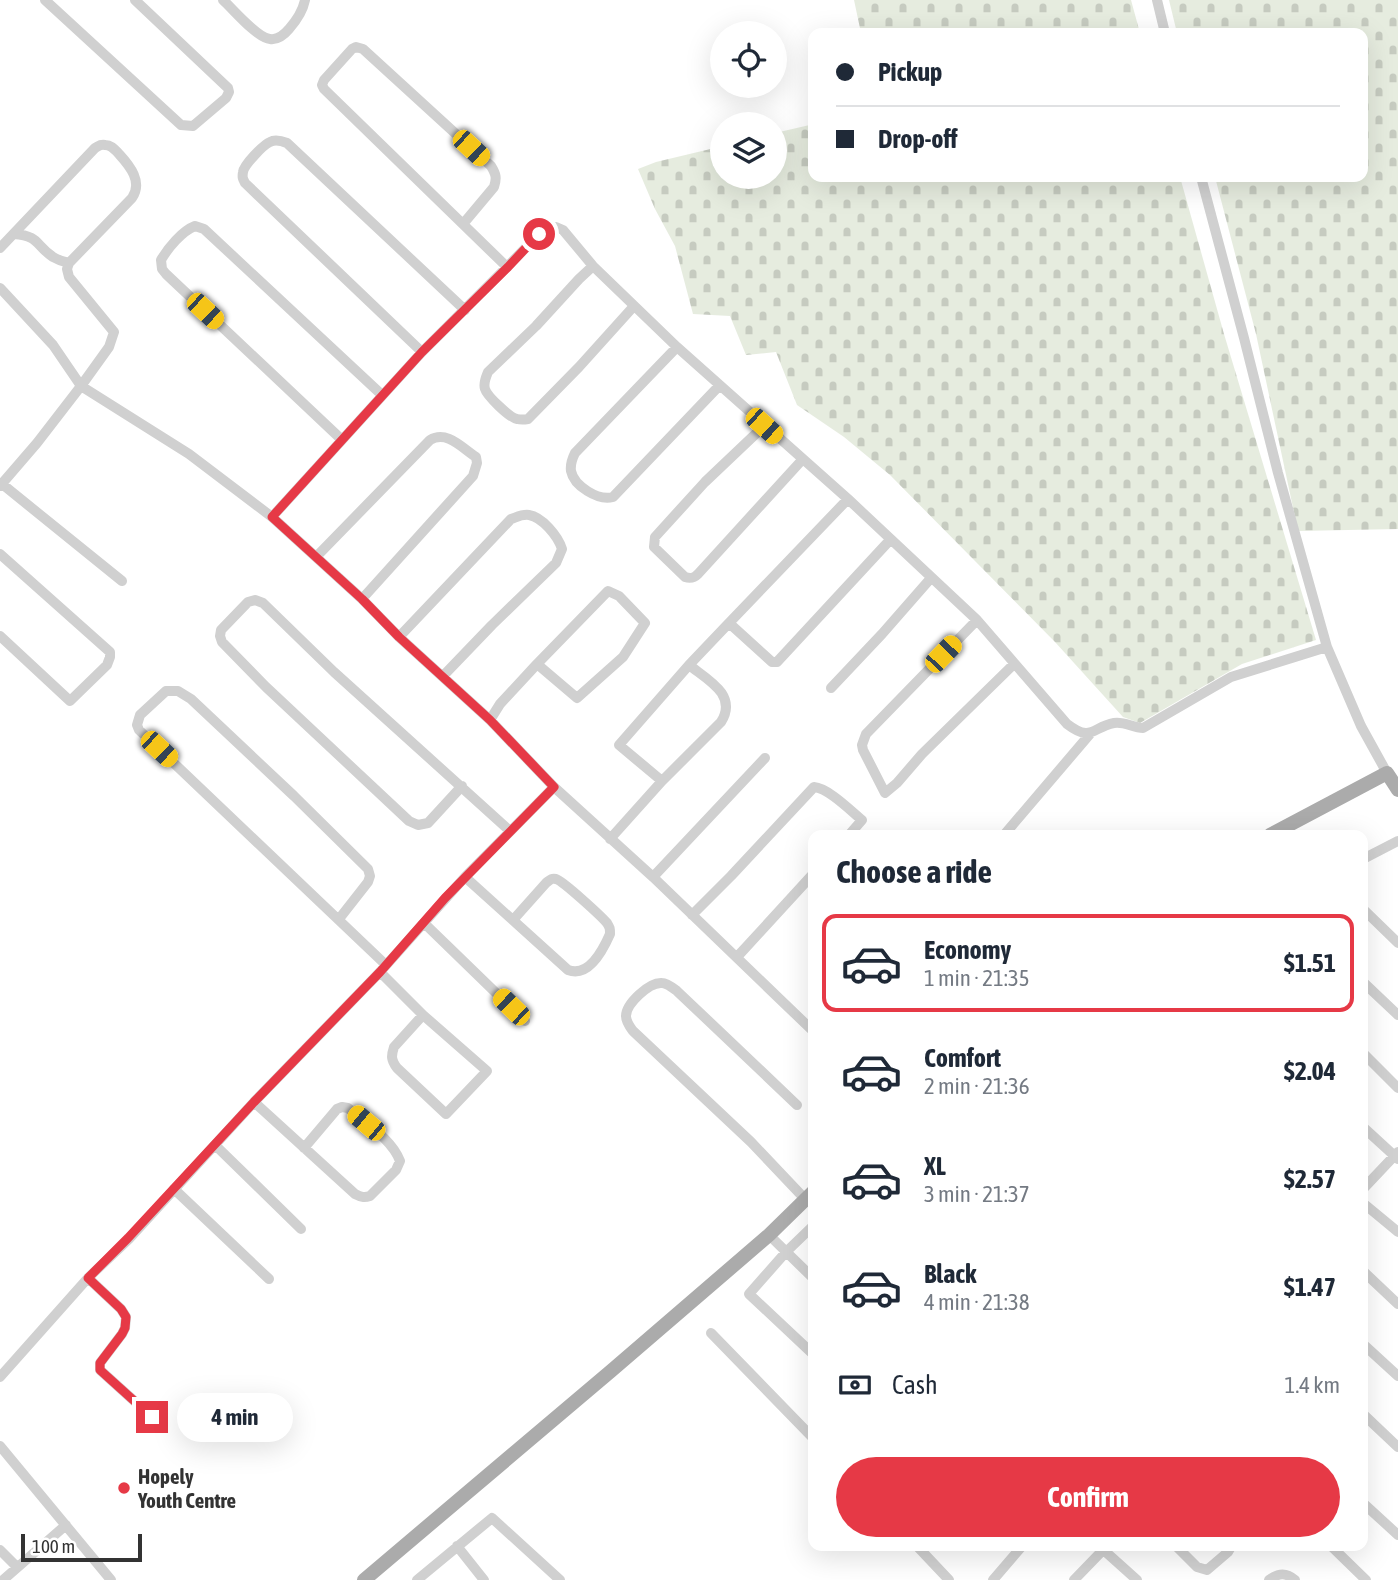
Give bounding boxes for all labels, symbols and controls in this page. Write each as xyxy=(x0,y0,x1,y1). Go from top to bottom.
map controls xyxy=(710,21,787,189)
button: locate xyxy=(710,21,787,98)
text: Pickup xyxy=(878,57,942,87)
button: layers xyxy=(710,112,787,189)
text: Drop-off xyxy=(878,124,958,154)
car xyxy=(449,126,494,170)
route start xyxy=(523,218,555,250)
car xyxy=(183,289,228,333)
car xyxy=(742,404,787,448)
car xyxy=(921,632,966,676)
car xyxy=(137,727,182,771)
text: Choose a ride xyxy=(836,853,992,890)
icon: car xyxy=(840,932,903,995)
text: Economy xyxy=(924,935,1011,965)
text: $1.51 xyxy=(1284,948,1336,978)
text: 1 min · 21:35 xyxy=(924,965,1030,991)
car xyxy=(489,985,534,1029)
icon: car xyxy=(840,1040,903,1103)
text: Comfort xyxy=(924,1043,1001,1073)
text: $2.04 xyxy=(1284,1056,1336,1086)
text: 2 min · 21:36 xyxy=(924,1073,1030,1099)
car xyxy=(344,1101,389,1145)
icon: car xyxy=(840,1148,903,1211)
text: XL xyxy=(924,1151,946,1181)
text: $2.57 xyxy=(1284,1164,1336,1194)
text: 3 min · 21:37 xyxy=(924,1181,1030,1207)
icon: car xyxy=(840,1256,903,1319)
text: Black xyxy=(924,1259,976,1289)
text: $1.47 xyxy=(1284,1272,1336,1302)
text: 4 min · 21:38 xyxy=(924,1289,1030,1315)
icon: cash xyxy=(836,1366,874,1404)
text: Cash xyxy=(892,1370,938,1400)
text: 1.4 km xyxy=(1284,1372,1340,1398)
callout: 4 min xyxy=(176,1392,292,1442)
route end xyxy=(136,1401,168,1433)
text: 4 min xyxy=(212,1404,258,1430)
button: Confirm xyxy=(836,1457,1340,1537)
place label: Hopely Youth Centre xyxy=(137,1464,236,1512)
marker: Hopely Youth Centre xyxy=(116,1480,132,1496)
scale bar xyxy=(21,1531,142,1563)
text: 100 m xyxy=(32,1535,75,1557)

